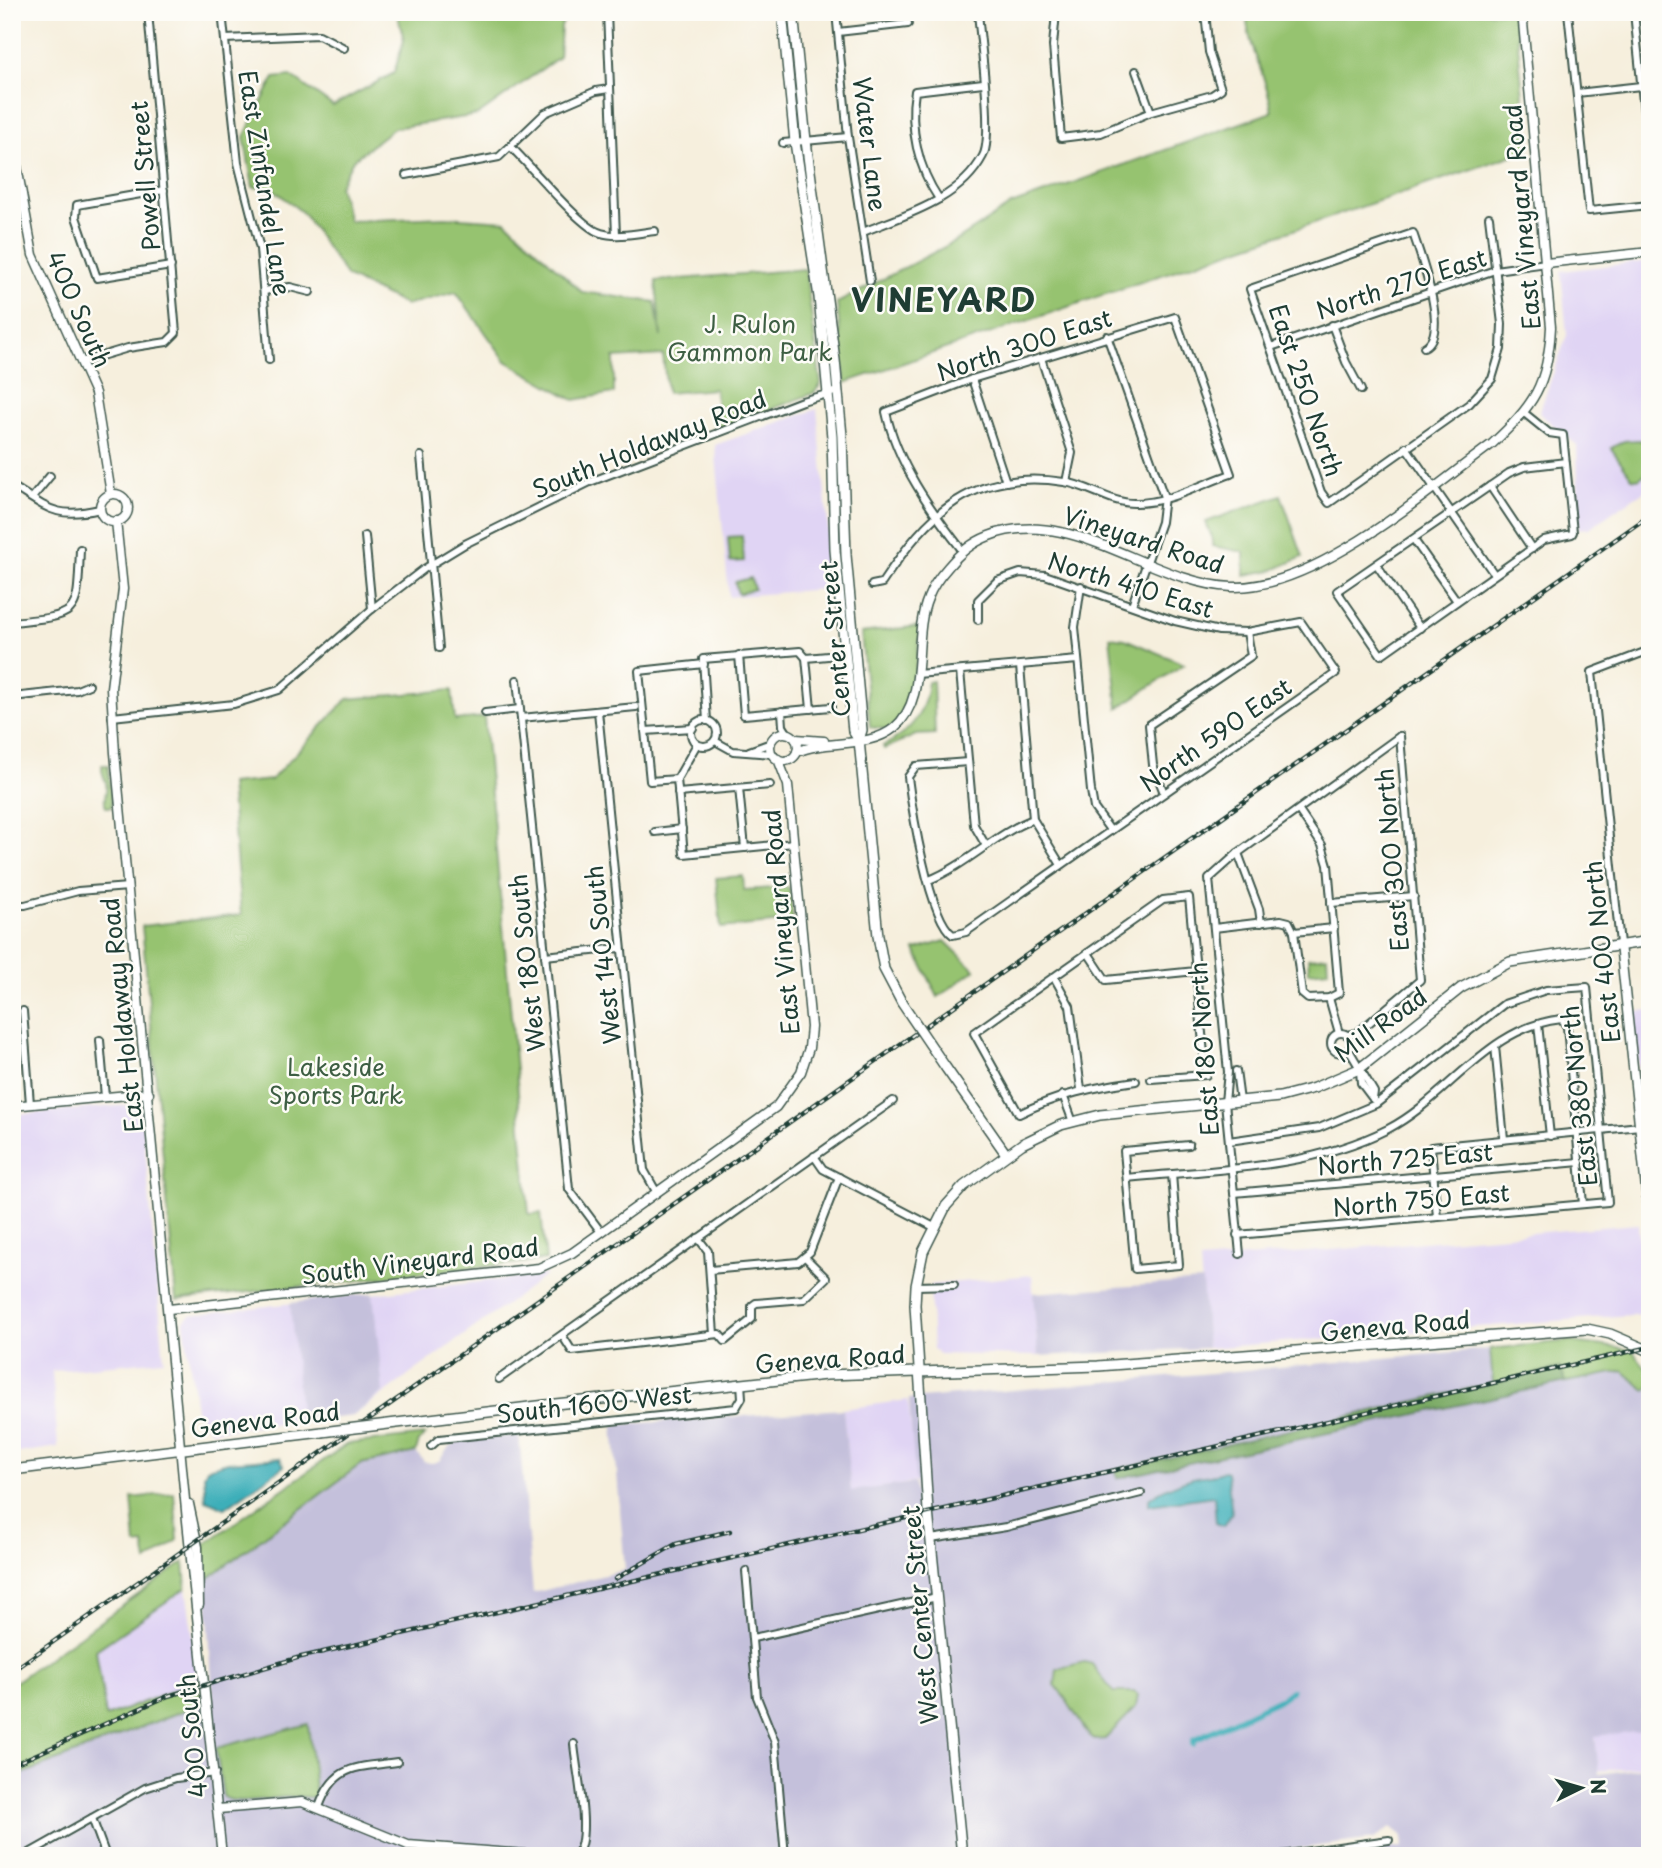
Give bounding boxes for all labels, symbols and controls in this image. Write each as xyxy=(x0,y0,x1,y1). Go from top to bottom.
street label: East Zinfandel Lane xyxy=(230,67,302,299)
street label: Water Lane xyxy=(845,75,897,213)
street label: Powell Street xyxy=(119,99,168,253)
street label: East Vineyard Road xyxy=(1493,103,1549,331)
street label: North 270 East xyxy=(1311,238,1491,328)
street label: 400 South xyxy=(38,245,122,373)
district label: VINEYARD xyxy=(851,275,1037,323)
street label: North 300 East xyxy=(932,299,1116,389)
street label: East 250 North xyxy=(1261,299,1353,481)
park label: J. Rulon Gammon Park xyxy=(667,305,833,369)
street label: South Holdaway Road xyxy=(526,380,772,506)
street label: Vineyard Road xyxy=(1059,496,1229,582)
street label: North 410 East xyxy=(1044,542,1218,626)
street label: Center Street xyxy=(809,559,859,719)
street label: North 590 East xyxy=(1132,668,1298,800)
street label: East 300 North xyxy=(1365,767,1417,953)
street label: East Vineyard Road xyxy=(752,808,808,1036)
street label: East 400 North xyxy=(1574,859,1628,1045)
street label: West 140 South xyxy=(575,864,629,1046)
street label: West 180 South xyxy=(499,872,553,1054)
street label: East Holdaway Road xyxy=(91,896,151,1134)
street label: East 180 North xyxy=(1179,961,1227,1137)
street label: Mill Road xyxy=(1326,978,1434,1070)
street label: East 380 North xyxy=(1551,1004,1605,1188)
park label: Lakeside Sports Park xyxy=(269,1048,403,1112)
street label: North 725 East xyxy=(1316,1132,1494,1184)
street label: North 750 East xyxy=(1331,1173,1511,1225)
street label: South Vineyard Road xyxy=(299,1228,541,1292)
street label: Geneva Road xyxy=(1318,1301,1472,1349)
street label: Geneva Road xyxy=(754,1335,906,1381)
street label: South 1600 West xyxy=(495,1375,693,1431)
street label: Geneva Road xyxy=(188,1392,342,1446)
street label: West Center Street xyxy=(891,1504,946,1726)
street label: 400 South xyxy=(167,1672,215,1800)
north arrow xyxy=(1546,1752,1616,1822)
text: N xyxy=(1584,1778,1614,1795)

